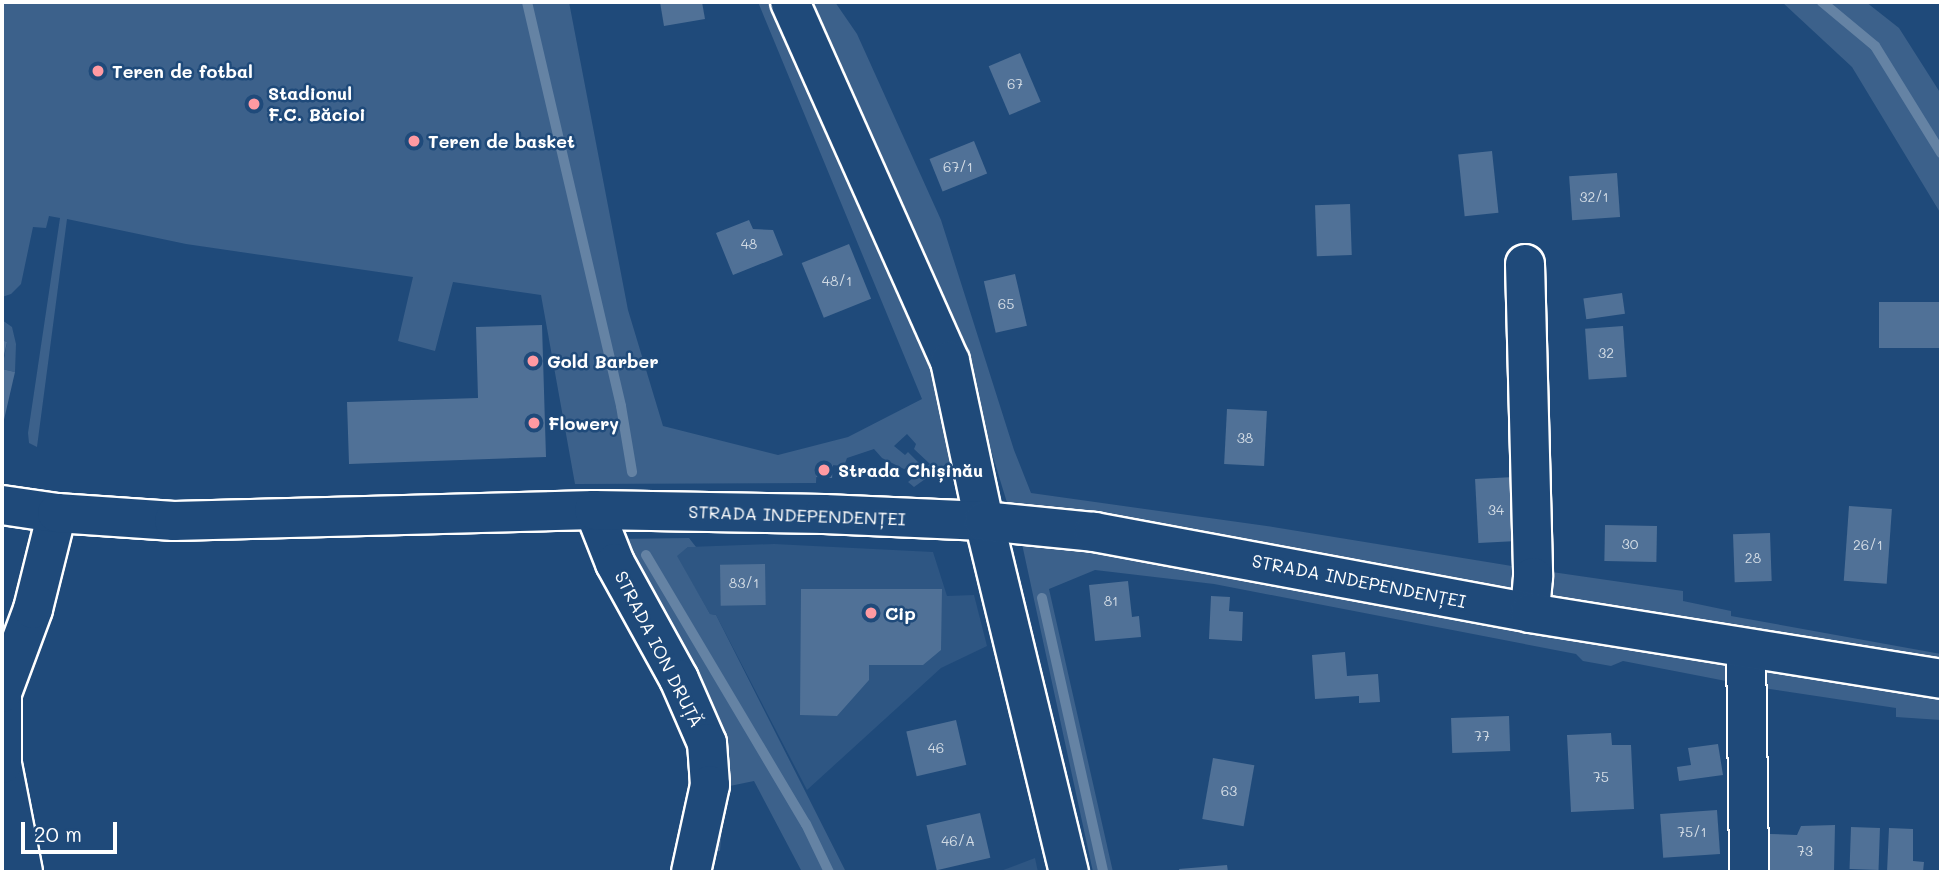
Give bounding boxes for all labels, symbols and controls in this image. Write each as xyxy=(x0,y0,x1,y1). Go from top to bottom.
place label: Teren de fotbal xyxy=(112,60,253,82)
marker: Teren de fotbal xyxy=(90,63,106,79)
house number: 67 xyxy=(1007,76,1023,92)
place label: Stadionul F.C. Băcioi xyxy=(268,83,366,126)
marker: Stadionul F.C. Băcioi xyxy=(246,96,262,112)
place label: Teren de basket xyxy=(428,130,575,152)
marker: Teren de basket xyxy=(406,133,422,149)
house number: 67/1 xyxy=(943,159,973,175)
house number: 32/1 xyxy=(1579,189,1609,205)
house number: 48 xyxy=(741,236,757,252)
house number: 48/1 xyxy=(822,273,852,289)
house number: 65 xyxy=(998,296,1014,312)
house number: 32 xyxy=(1598,345,1614,361)
place label: Gold Barber xyxy=(547,350,659,372)
marker: Gold Barber xyxy=(525,353,541,369)
place label: Flowery xyxy=(548,412,619,434)
marker: Flowery xyxy=(526,415,542,431)
house number: 38 xyxy=(1237,430,1253,446)
place label: Strada Chișinău xyxy=(838,459,983,481)
marker: Strada Chișinău xyxy=(816,462,832,478)
street label: STRADA INDEPENDENȚEI xyxy=(688,500,906,530)
house number: 34 xyxy=(1488,502,1504,518)
house number: 30 xyxy=(1622,536,1638,552)
house number: 26/1 xyxy=(1853,537,1883,553)
street label: STRADA INDEPENDENȚEI xyxy=(1250,550,1468,612)
house number: 28 xyxy=(1745,550,1761,566)
street label: STRADA ION DRUȚĂ xyxy=(610,567,708,731)
house number: 83/1 xyxy=(729,575,759,591)
house number: 81 xyxy=(1104,593,1118,609)
place label: Cip xyxy=(885,602,916,624)
marker: Cip xyxy=(863,605,879,621)
house number: 77 xyxy=(1474,728,1490,744)
house number: 46 xyxy=(928,740,944,756)
house number: 75 xyxy=(1593,769,1609,785)
house number: 63 xyxy=(1221,783,1237,799)
scale bar xyxy=(24,808,121,852)
text: 20 m xyxy=(34,820,82,847)
house number: 75/1 xyxy=(1677,824,1707,840)
house number: 46/A xyxy=(941,833,975,849)
house number: 73 xyxy=(1797,843,1813,859)

